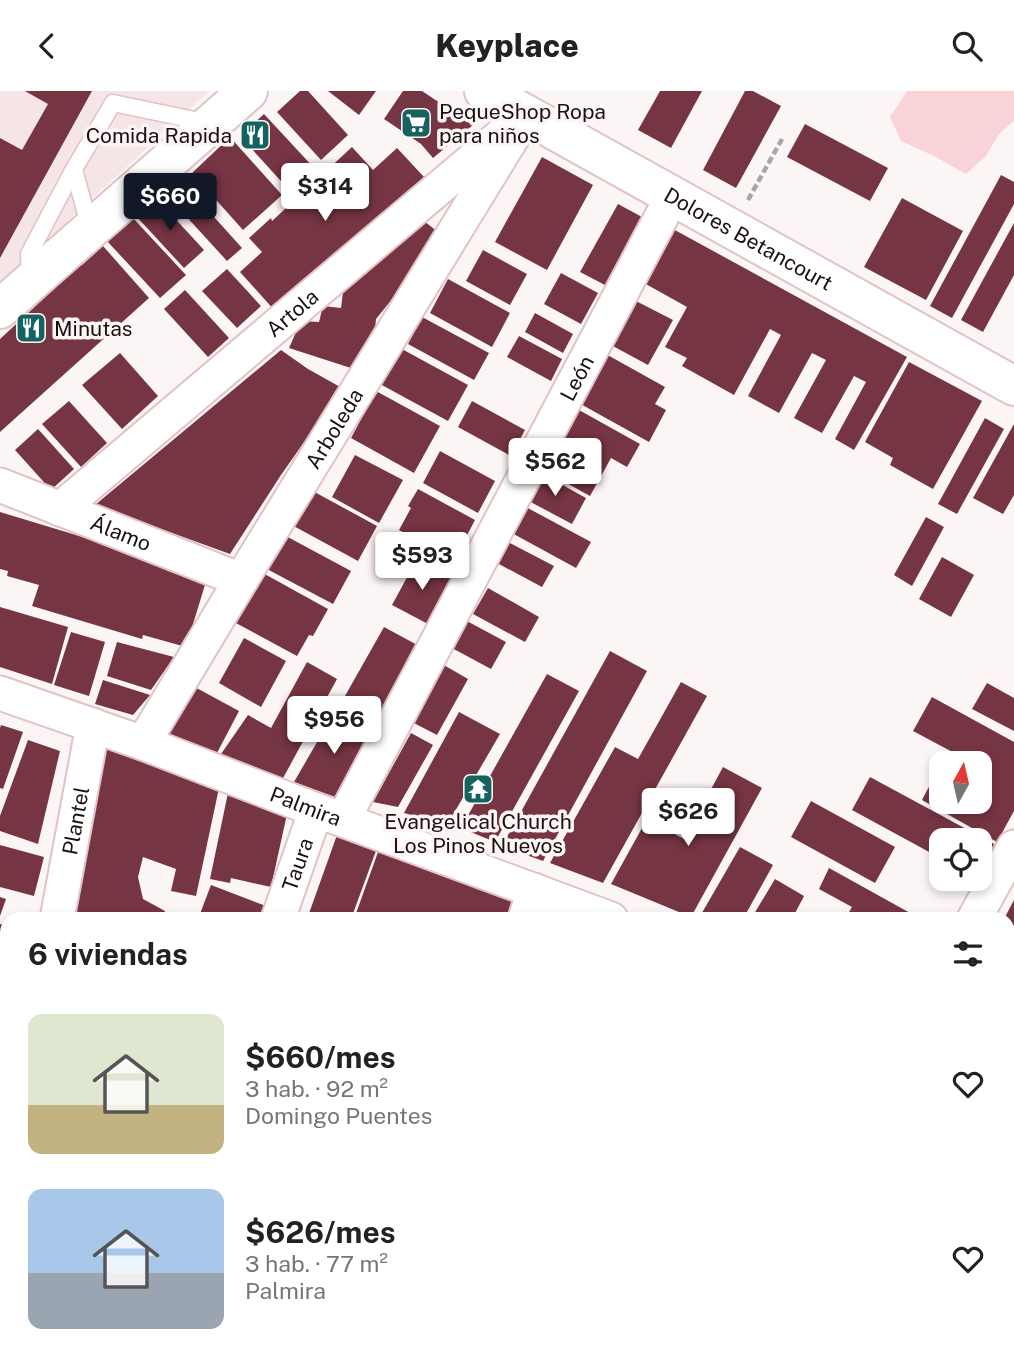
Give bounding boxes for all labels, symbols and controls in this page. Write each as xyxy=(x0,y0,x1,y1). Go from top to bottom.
icon: back xyxy=(28,27,66,65)
text: Keyplace xyxy=(435,27,579,64)
icon: search xyxy=(948,27,986,65)
place label: PequeShop Ropa para niños xyxy=(439,99,606,148)
supermarket icon: PequeShop Ropa para niños xyxy=(399,106,433,140)
restaurant icon: Comida Rapida xyxy=(238,118,272,152)
place label: Comida Rapida xyxy=(86,123,232,148)
pin: $314 xyxy=(284,163,366,223)
text: $314 xyxy=(297,172,353,199)
pin: $660 xyxy=(129,173,211,233)
text: $660 xyxy=(140,182,200,209)
street label: Dolores Betancourt xyxy=(660,182,837,295)
street label: Artola xyxy=(261,283,323,342)
restaurant icon: Minutas xyxy=(14,311,48,345)
place label: Minutas xyxy=(54,316,132,341)
street label: León xyxy=(554,351,599,405)
street label: Arboleda xyxy=(300,384,368,473)
pin: $562 xyxy=(514,439,596,498)
text: $562 xyxy=(525,447,585,474)
street label: Álamo xyxy=(87,510,155,556)
pin: $593 xyxy=(381,533,463,592)
text: $593 xyxy=(391,541,453,568)
pin: $956 xyxy=(293,697,375,756)
text: $956 xyxy=(303,705,365,732)
north arrow xyxy=(929,751,992,814)
map controls xyxy=(929,751,992,891)
temple icon: Evangelical Church Los Pinos Nuevos xyxy=(461,772,495,806)
street label: Palmira xyxy=(267,781,345,831)
street label: Plantel xyxy=(57,784,94,857)
pin: $626 xyxy=(647,789,729,848)
text: $626 xyxy=(658,797,718,824)
place label: Evangelical Church Los Pinos Nuevos xyxy=(384,809,572,858)
button: locate xyxy=(929,828,992,891)
street label: Taura xyxy=(276,834,318,894)
icon: filters xyxy=(949,935,987,973)
text: 6 viviendas xyxy=(28,936,188,972)
text: $660/mes xyxy=(245,1039,396,1075)
icon: home xyxy=(84,1042,168,1126)
icon: heart xyxy=(949,1065,987,1103)
text: 3 hab. · 92 m² xyxy=(245,1075,388,1102)
text: Domingo Puentes xyxy=(245,1102,432,1129)
text: $626/mes xyxy=(245,1214,395,1250)
icon: home xyxy=(84,1217,168,1301)
icon: heart xyxy=(949,1240,987,1278)
text: 3 hab. · 77 m² xyxy=(245,1250,388,1277)
text: Palmira xyxy=(245,1277,326,1304)

